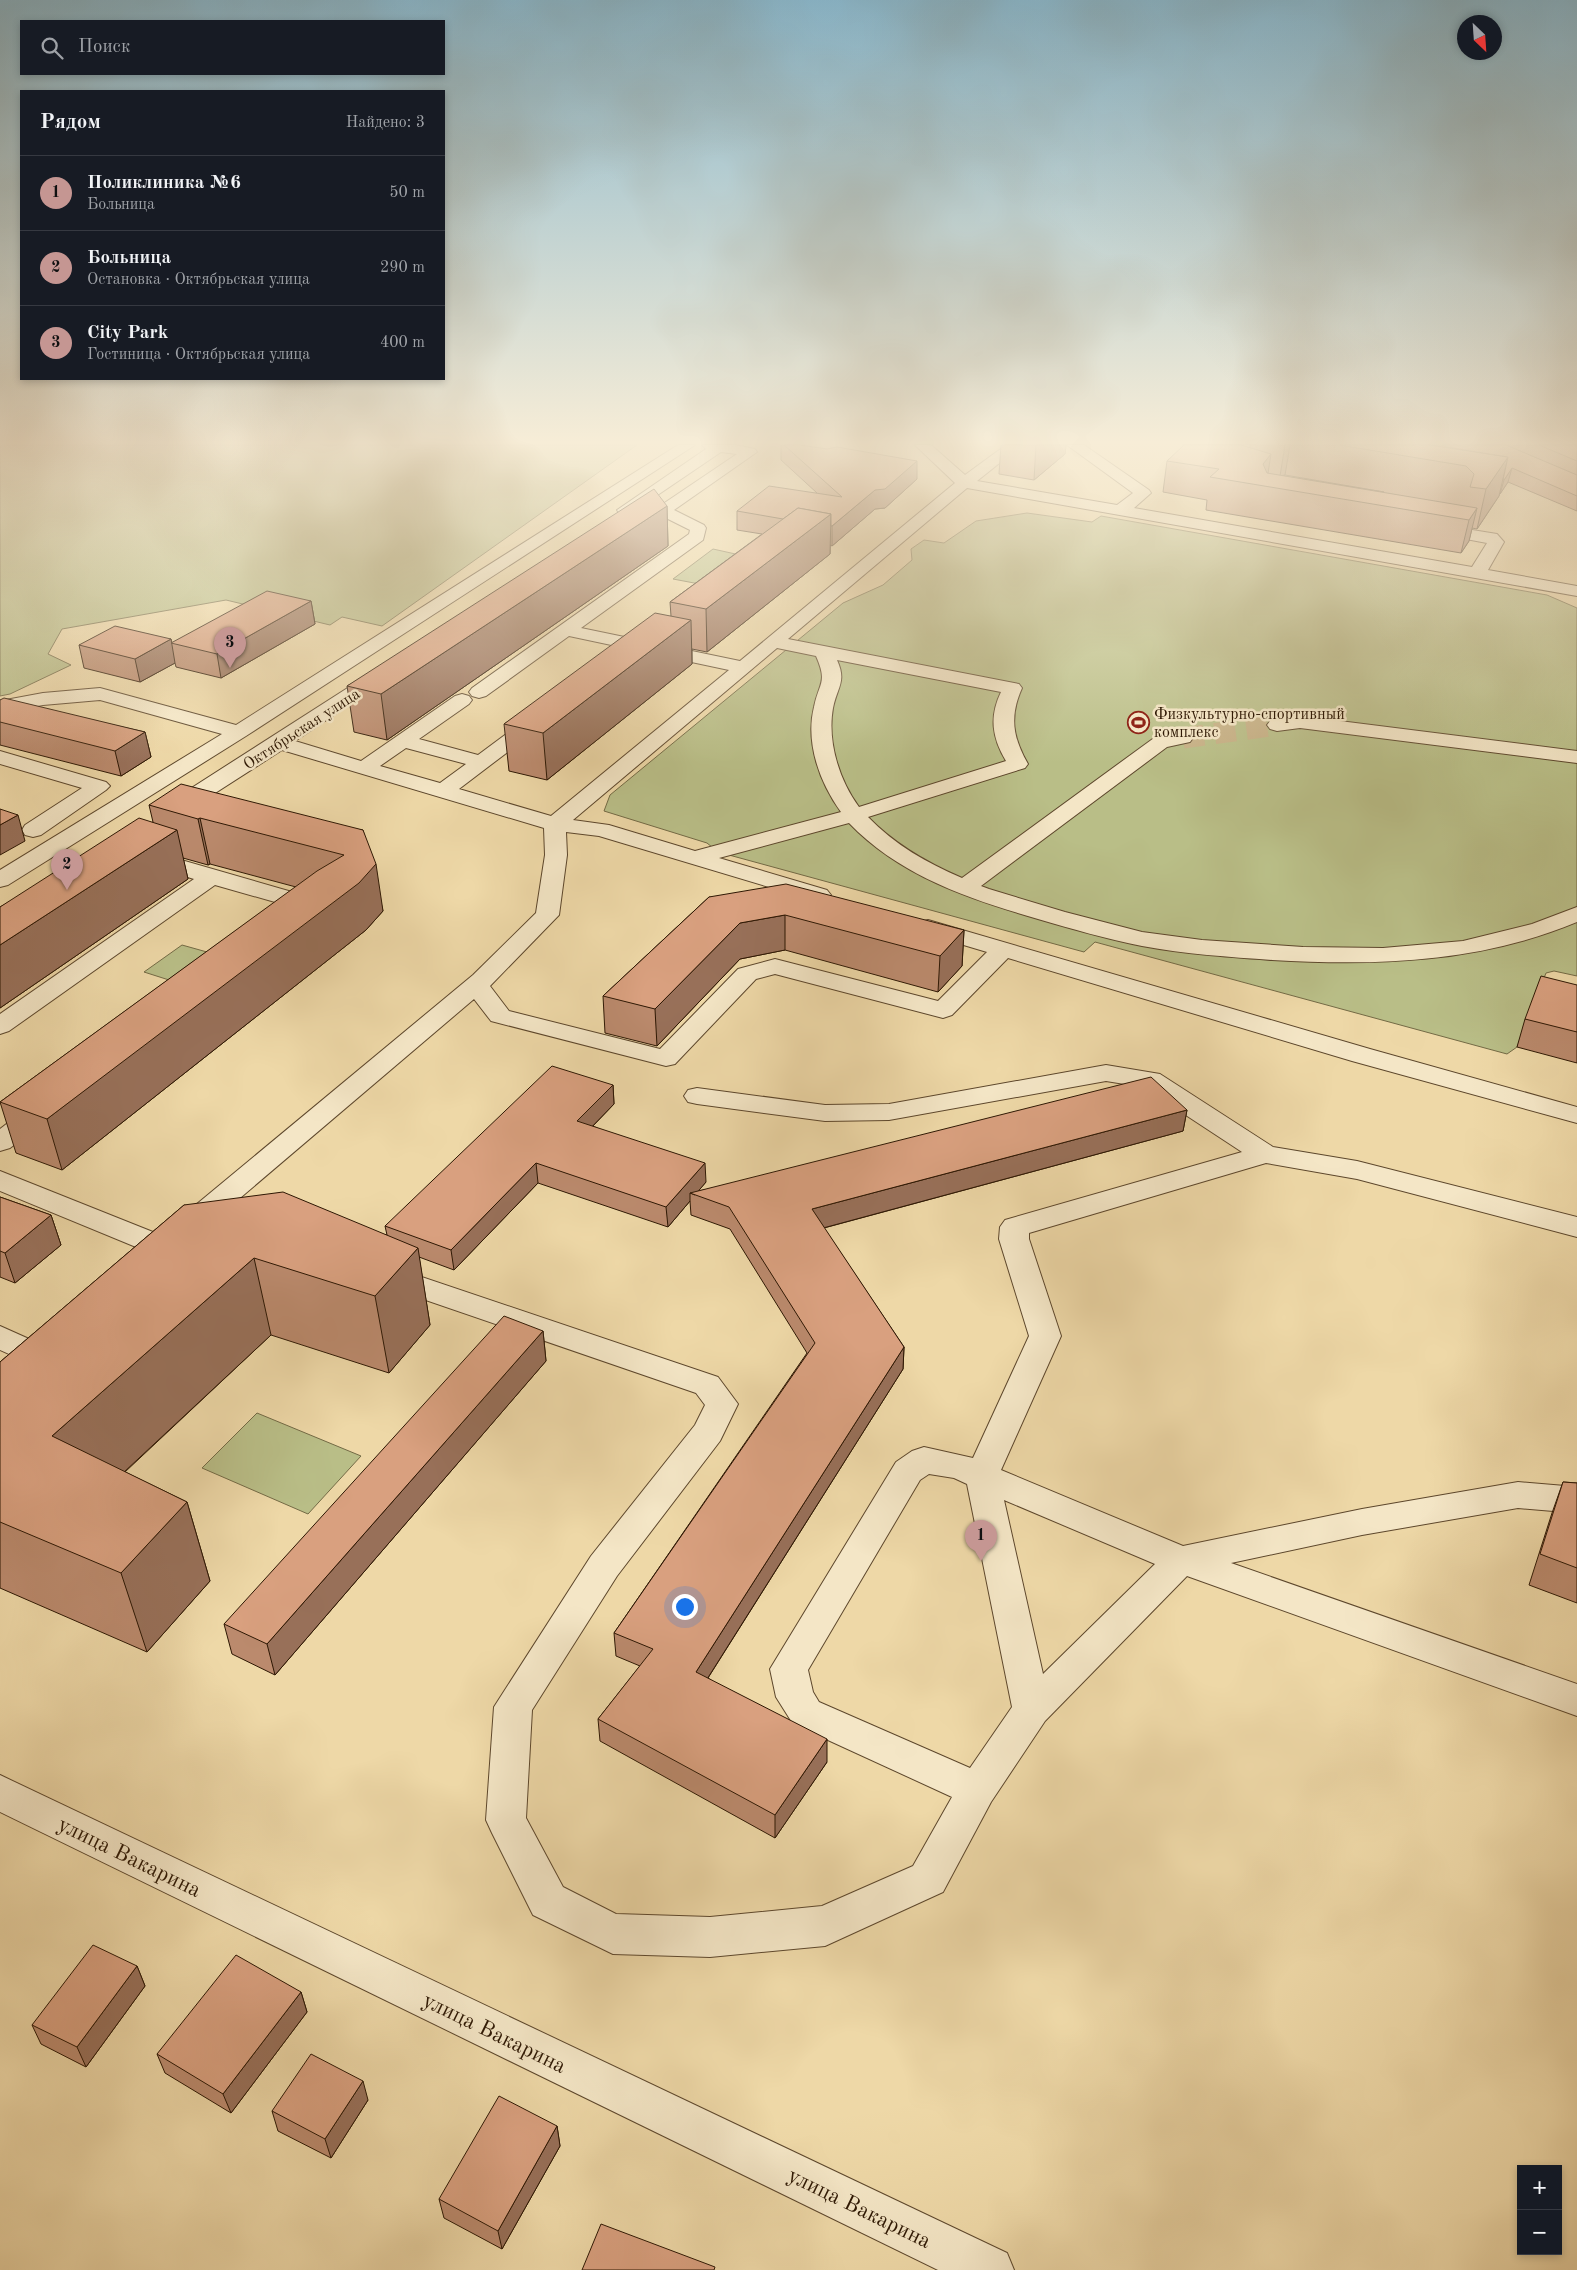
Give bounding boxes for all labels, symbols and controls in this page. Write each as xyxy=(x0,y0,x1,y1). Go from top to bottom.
north arrow xyxy=(1457,15,1502,60)
search box xyxy=(20,20,445,75)
icon: search xyxy=(38,34,66,62)
text: Поиск xyxy=(78,38,130,57)
text: Рядом xyxy=(40,112,101,133)
text: Найдено: 3 xyxy=(346,115,425,131)
text: Поликлиника №6 xyxy=(87,174,241,193)
text: 1 xyxy=(51,185,61,201)
text: 50 m xyxy=(389,185,425,201)
text: Больница xyxy=(87,197,155,213)
text: Больница xyxy=(87,249,171,268)
text: 2 xyxy=(51,260,61,276)
text: 290 m xyxy=(380,260,425,276)
text: Остановка · Октябрьская улица xyxy=(87,272,310,288)
text: City Park xyxy=(87,324,168,343)
text: 3 xyxy=(51,335,61,351)
text: 400 m xyxy=(380,335,425,351)
text: Гостиница · Октябрьская улица xyxy=(87,347,310,363)
pin: 3 xyxy=(214,627,246,668)
street label: Октябрьская улица xyxy=(241,686,363,773)
place label: Физкультурно-спортивный комплекс xyxy=(1154,707,1345,741)
sports icon: Физкультурно-спортивный комплекс xyxy=(1126,710,1150,734)
pin: 2 xyxy=(51,849,83,890)
pin: 1 xyxy=(965,1520,997,1561)
your location xyxy=(672,1594,698,1620)
street label: улица Вакарина xyxy=(54,1814,204,1902)
street label: улица Вакарина xyxy=(419,1990,569,2078)
street label: улица Вакарина xyxy=(784,2165,934,2253)
map controls xyxy=(1517,2165,1562,2255)
button: + xyxy=(1517,2165,1562,2210)
button: − xyxy=(1517,2210,1562,2255)

